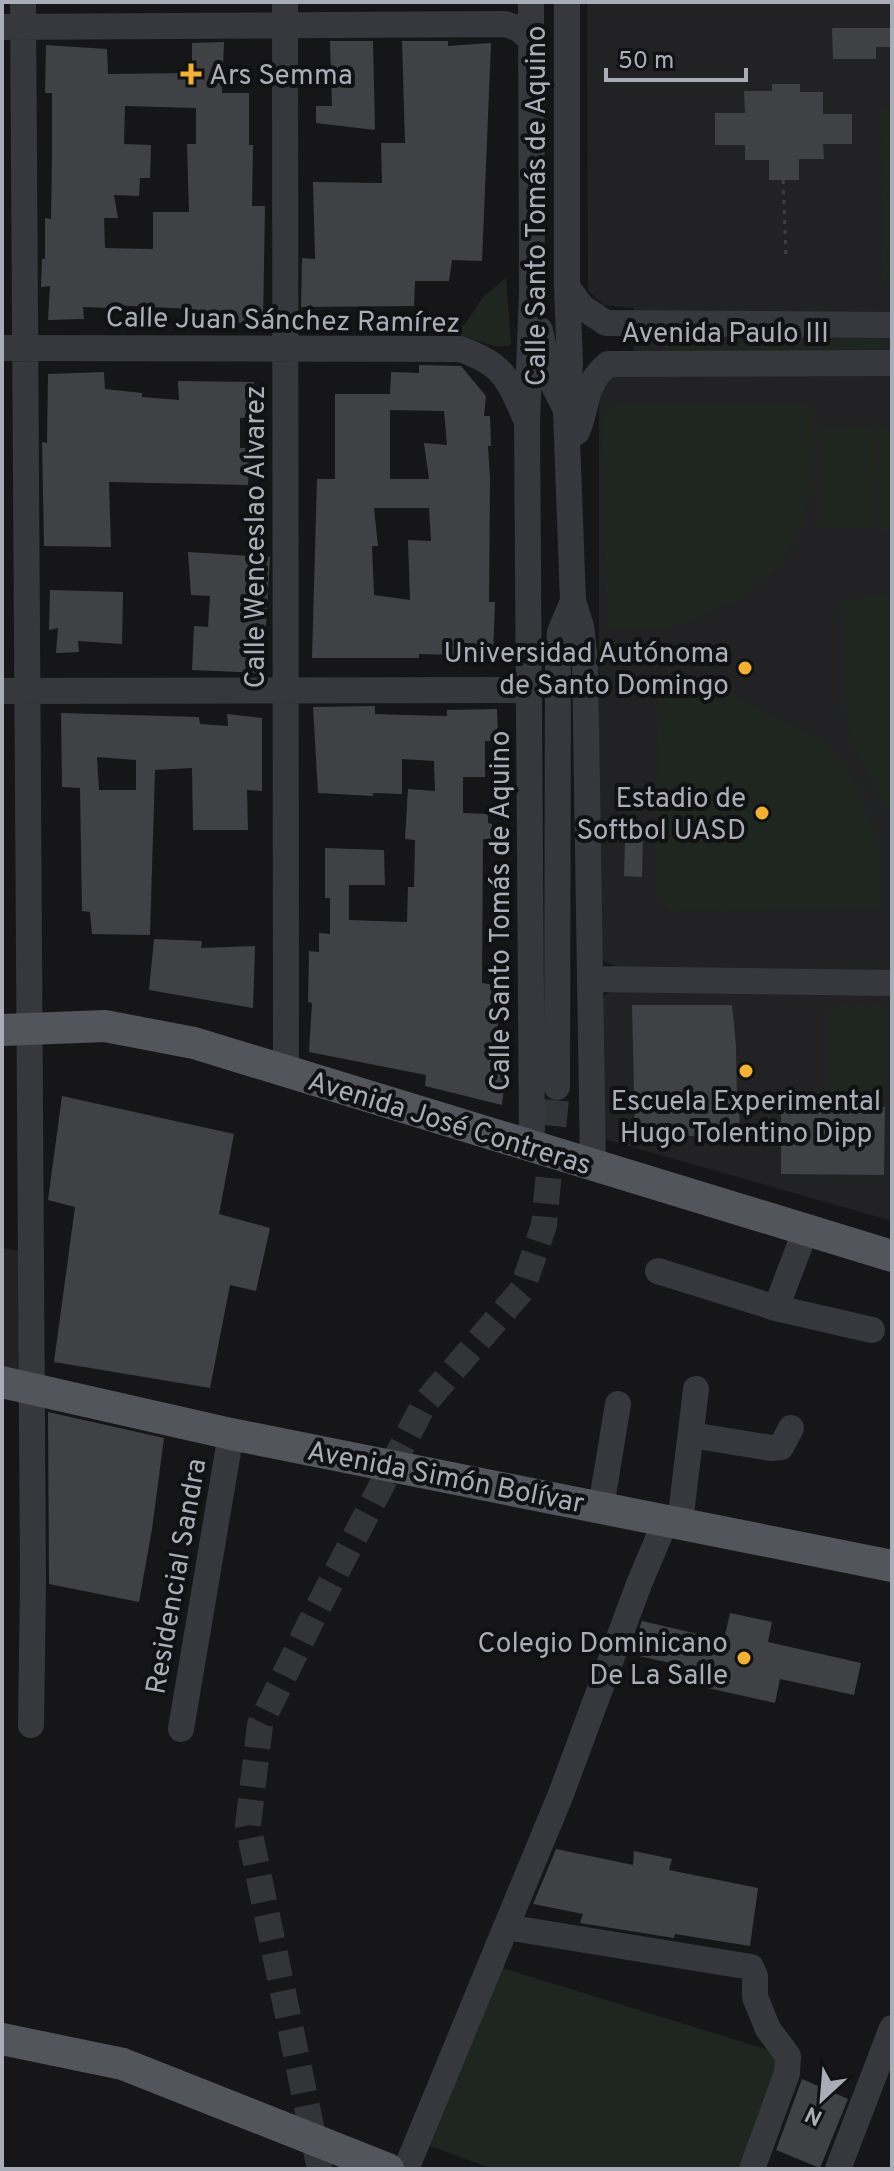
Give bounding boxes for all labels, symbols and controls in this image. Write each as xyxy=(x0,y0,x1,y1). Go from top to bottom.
street label: Calle Santo Tomás de Aquino xyxy=(520,26,556,386)
scale bar xyxy=(606,32,746,82)
text: 50 m xyxy=(618,47,674,77)
place label: Ars Semma xyxy=(209,59,353,95)
marker: Ars Semma xyxy=(180,63,202,85)
street label: Calle Juan Sánchez Ramírez xyxy=(105,301,461,343)
street label: Avenida Paulo III xyxy=(621,317,829,353)
street label: Calle Wenceslao Alvarez xyxy=(239,385,275,689)
place label: Universidad Autónoma de Santo Domingo xyxy=(444,637,729,705)
marker: Universidad Autónoma de Santo Domingo xyxy=(736,659,754,677)
street label: Calle Santo Tomás de Aquino xyxy=(484,731,520,1091)
place label: Estadio de Softbol UASD xyxy=(577,782,746,850)
marker: Estadio de Softbol UASD xyxy=(753,804,771,822)
marker: Escuela Experimental Hugo Tolentino Dipp xyxy=(737,1062,755,1080)
street label: Avenida José Contreras xyxy=(303,1065,595,1185)
place label: Escuela Experimental Hugo Tolentino Dipp xyxy=(611,1085,881,1153)
street label: Avenida Simón Bolívar xyxy=(304,1434,587,1523)
street label: Residencial Sandra xyxy=(139,1456,216,1697)
place label: Colegio Dominicano De La Salle xyxy=(478,1627,728,1695)
marker: Colegio Dominicano De La Salle xyxy=(735,1649,753,1667)
north arrow xyxy=(782,2059,862,2139)
text: N xyxy=(801,2099,827,2130)

